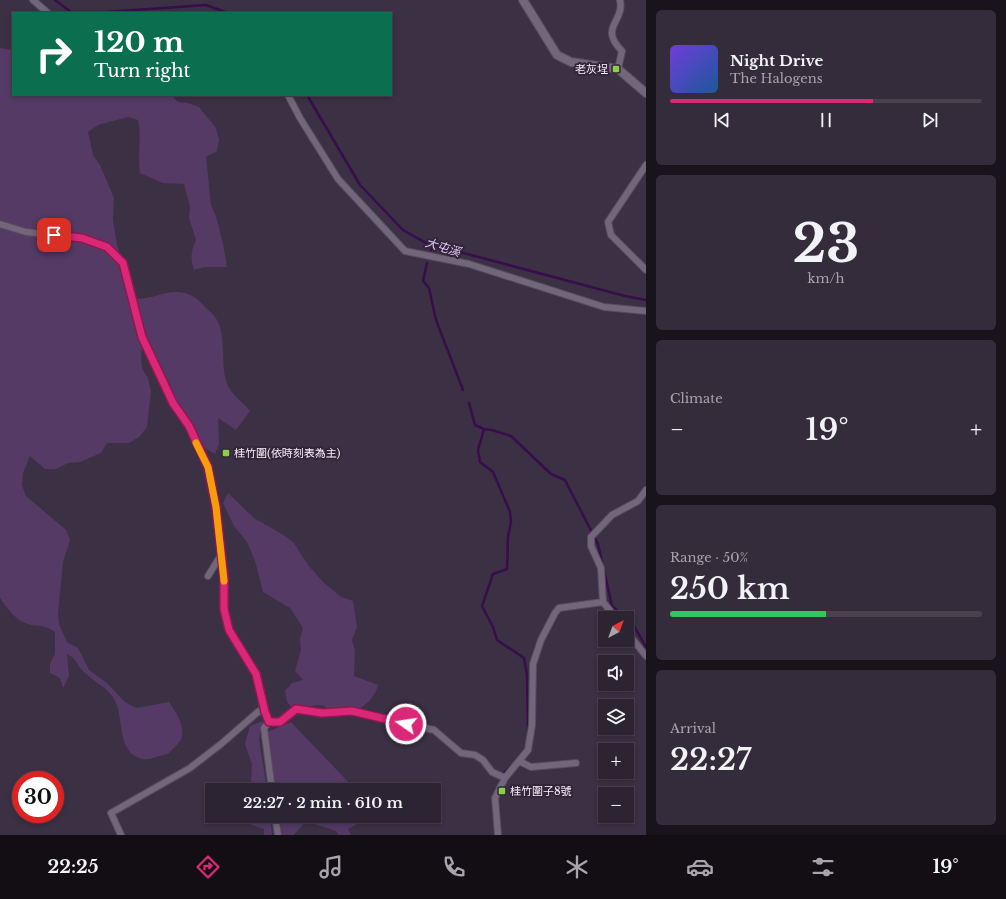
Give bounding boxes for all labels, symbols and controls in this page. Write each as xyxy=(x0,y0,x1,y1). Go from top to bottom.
text: 120 m xyxy=(94,25,184,60)
icon: right xyxy=(28,28,80,80)
text: Night Drive xyxy=(730,51,823,70)
text: Turn right xyxy=(94,60,190,82)
place label: 老灰埕 xyxy=(575,62,608,76)
marker: 老灰埕 xyxy=(611,64,621,74)
text: The Halogens xyxy=(730,70,823,87)
icon: previous xyxy=(711,109,733,131)
icon: pause xyxy=(815,109,837,131)
icon: next xyxy=(919,109,941,131)
text: 23 xyxy=(793,212,859,276)
pin xyxy=(37,218,71,252)
icon: arrive xyxy=(43,224,65,246)
water label: 大屯溪 xyxy=(424,235,464,260)
text: km/h xyxy=(808,270,844,287)
text: Climate xyxy=(670,390,723,407)
text: 19° xyxy=(805,411,849,448)
text: − xyxy=(670,416,684,443)
text: + xyxy=(970,416,982,443)
place label: 桂竹圍(依時刻表為主) xyxy=(234,446,341,460)
marker: 桂竹圍(依時刻表為主) xyxy=(221,448,231,458)
text: Range · 50% xyxy=(670,549,748,566)
text: 250 km xyxy=(670,570,790,607)
north arrow xyxy=(598,611,634,647)
map controls xyxy=(598,611,634,823)
button: sound xyxy=(598,655,634,691)
button: layers xyxy=(598,699,634,735)
position arrow xyxy=(385,703,427,745)
text: Arrival xyxy=(670,720,716,737)
text: 22:27 xyxy=(670,741,751,778)
button: + xyxy=(598,743,634,779)
speed limit sign: 30 xyxy=(12,771,64,823)
place label: 桂竹圍子8號 xyxy=(510,784,572,798)
marker: 桂竹圍子8號 xyxy=(497,786,507,796)
button: − xyxy=(598,787,634,823)
text: 22:27 · 2 min · 610 m xyxy=(243,793,403,812)
icon: directions xyxy=(194,853,222,881)
icon: music xyxy=(317,853,345,881)
icon: phone xyxy=(440,853,468,881)
icon: climate xyxy=(563,853,591,881)
icon: car xyxy=(686,853,714,881)
icon: filters xyxy=(809,853,837,881)
text: 22:25 xyxy=(48,856,99,878)
text: 19° xyxy=(932,856,958,878)

